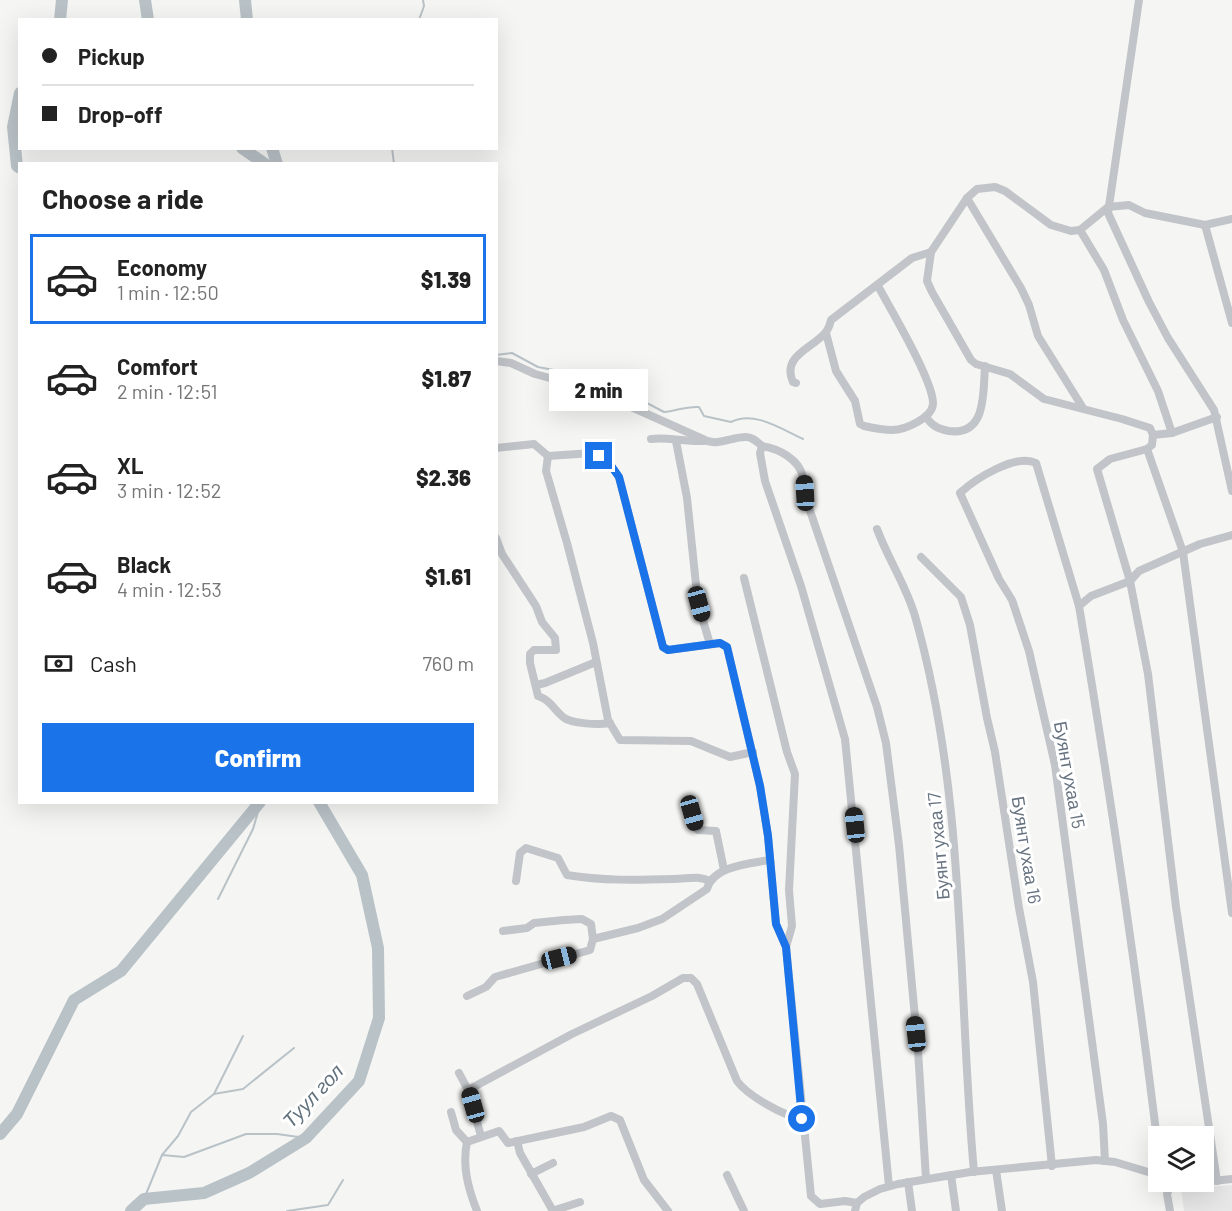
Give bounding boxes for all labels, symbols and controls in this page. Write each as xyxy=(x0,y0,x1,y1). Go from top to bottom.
text: Pickup xyxy=(78,43,145,69)
text: Drop-off xyxy=(78,101,162,127)
text: Choose a ride xyxy=(42,182,204,214)
icon: car xyxy=(45,252,99,306)
text: Economy xyxy=(117,254,207,280)
text: $1.39 xyxy=(421,266,471,292)
text: 1 min · 12:50 xyxy=(117,280,219,304)
icon: car xyxy=(45,351,99,405)
text: Comfort xyxy=(117,353,198,379)
text: $1.87 xyxy=(421,365,471,391)
callout: 2 min xyxy=(550,369,648,411)
text: 2 min xyxy=(574,378,623,402)
text: 2 min · 12:51 xyxy=(117,379,218,403)
route end xyxy=(585,442,612,469)
icon: car xyxy=(45,450,99,504)
text: XL xyxy=(117,452,143,478)
text: $2.36 xyxy=(416,464,471,490)
car xyxy=(795,475,815,511)
text: 3 min · 12:52 xyxy=(117,478,221,502)
icon: car xyxy=(45,549,99,603)
text: Black xyxy=(117,551,171,577)
text: $1.61 xyxy=(425,563,471,589)
text: 4 min · 12:53 xyxy=(117,577,222,601)
car xyxy=(686,584,712,624)
icon: cash xyxy=(42,647,75,680)
text: Cash xyxy=(90,650,137,676)
text: 760 m xyxy=(422,651,474,675)
street label: Буянт ухаа 15 xyxy=(1050,719,1090,830)
button: Confirm xyxy=(42,723,474,792)
street label: Буянт ухаа 17 xyxy=(922,791,954,901)
car xyxy=(678,793,706,833)
street label: Буянт ухаа 16 xyxy=(1008,794,1046,905)
car xyxy=(844,806,866,844)
car xyxy=(539,945,579,971)
car xyxy=(905,1015,927,1053)
water label: Туул гол xyxy=(277,1059,348,1132)
car xyxy=(459,1085,487,1125)
route start xyxy=(788,1105,815,1132)
map controls xyxy=(1148,1126,1214,1192)
button: layers xyxy=(1148,1126,1214,1192)

